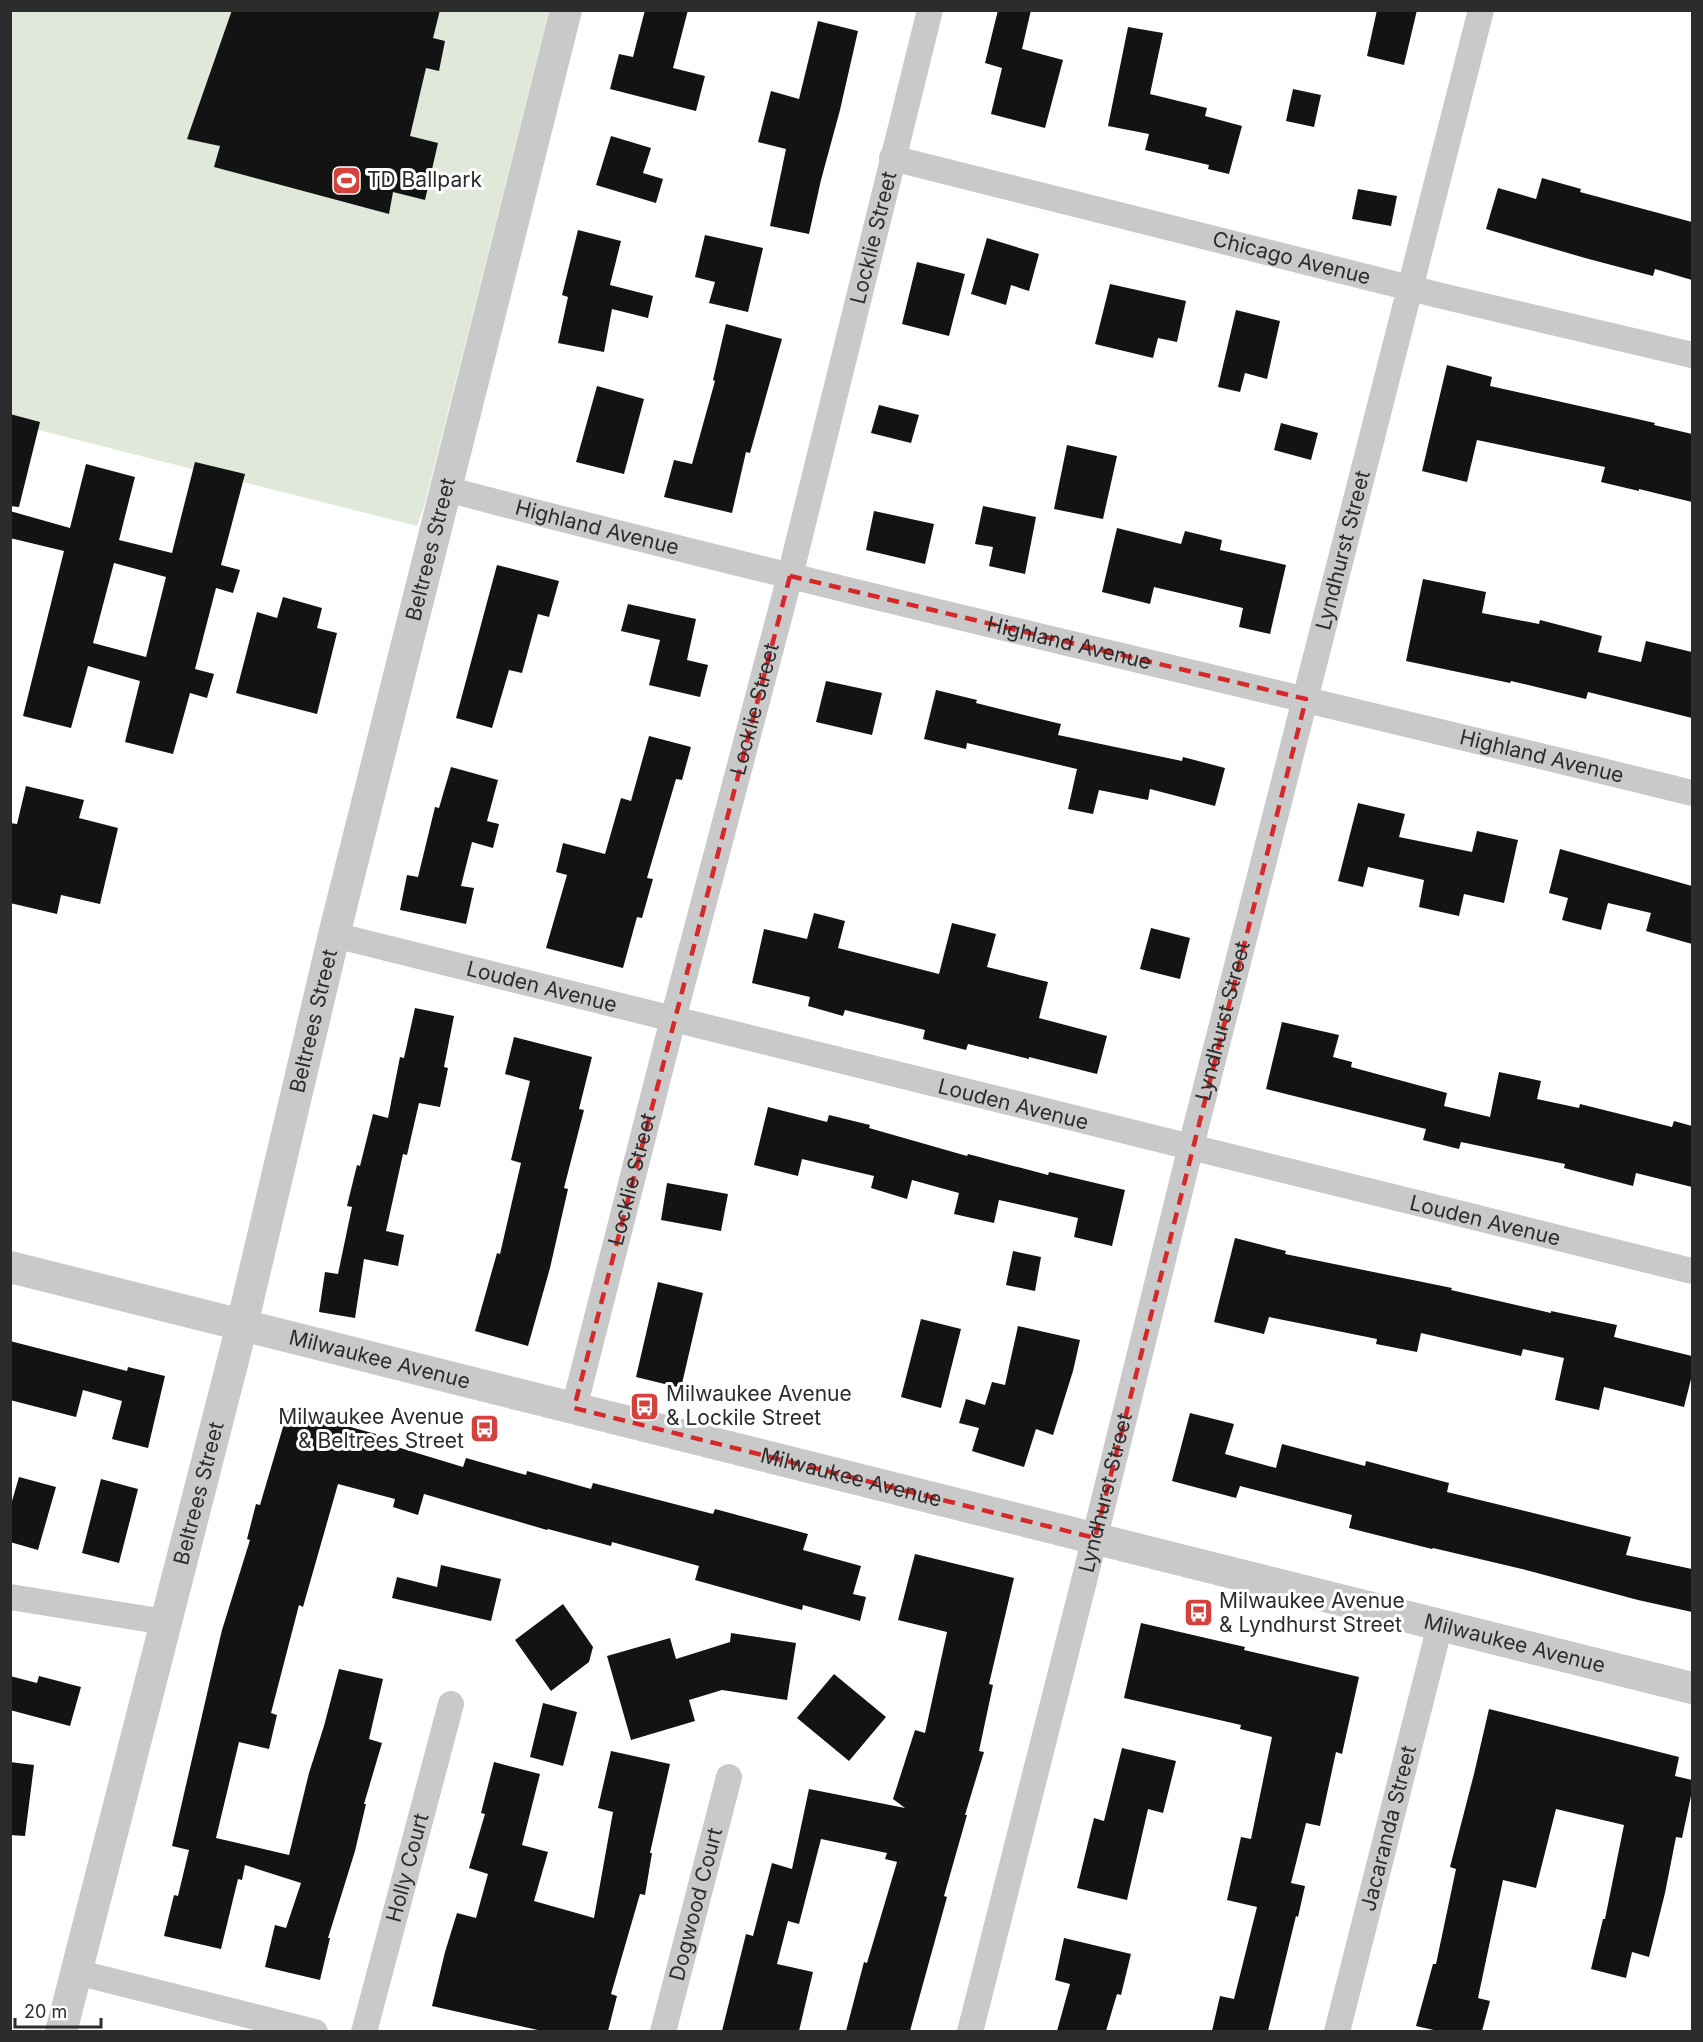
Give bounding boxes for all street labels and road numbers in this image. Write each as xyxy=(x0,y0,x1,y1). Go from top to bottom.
street label: Locklie Street xyxy=(845,169,902,307)
street label: Chicago Avenue xyxy=(1210,226,1373,290)
street label: Lyndhurst Street xyxy=(1310,468,1375,632)
street label: Beltrees Street xyxy=(400,475,460,623)
street label: Highland Avenue xyxy=(513,494,682,560)
street label: Highland Avenue xyxy=(985,611,1154,675)
street label: Locklie Street xyxy=(725,640,784,778)
street label: Highland Avenue xyxy=(1457,724,1626,788)
street label: Lyndhurst Street xyxy=(1190,939,1255,1103)
street label: Beltrees Street xyxy=(284,947,342,1095)
street label: Louden Avenue xyxy=(464,956,620,1017)
street label: Louden Avenue xyxy=(935,1073,1091,1135)
street label: Locklie Street xyxy=(603,1110,661,1248)
street label: Louden Avenue xyxy=(1407,1190,1563,1251)
street label: Milwaukee Avenue xyxy=(287,1324,473,1394)
street label: Lyndhurst Street xyxy=(1074,1410,1137,1575)
street label: Beltrees Street xyxy=(168,1419,229,1567)
street label: Milwaukee Avenue xyxy=(758,1442,944,1512)
street label: Milwaukee Avenue xyxy=(1422,1608,1608,1678)
street label: Jacaranda Street xyxy=(1355,1743,1421,1914)
street label: Holly Court xyxy=(381,1810,434,1925)
street label: Dogwood Court xyxy=(664,1825,727,1983)

